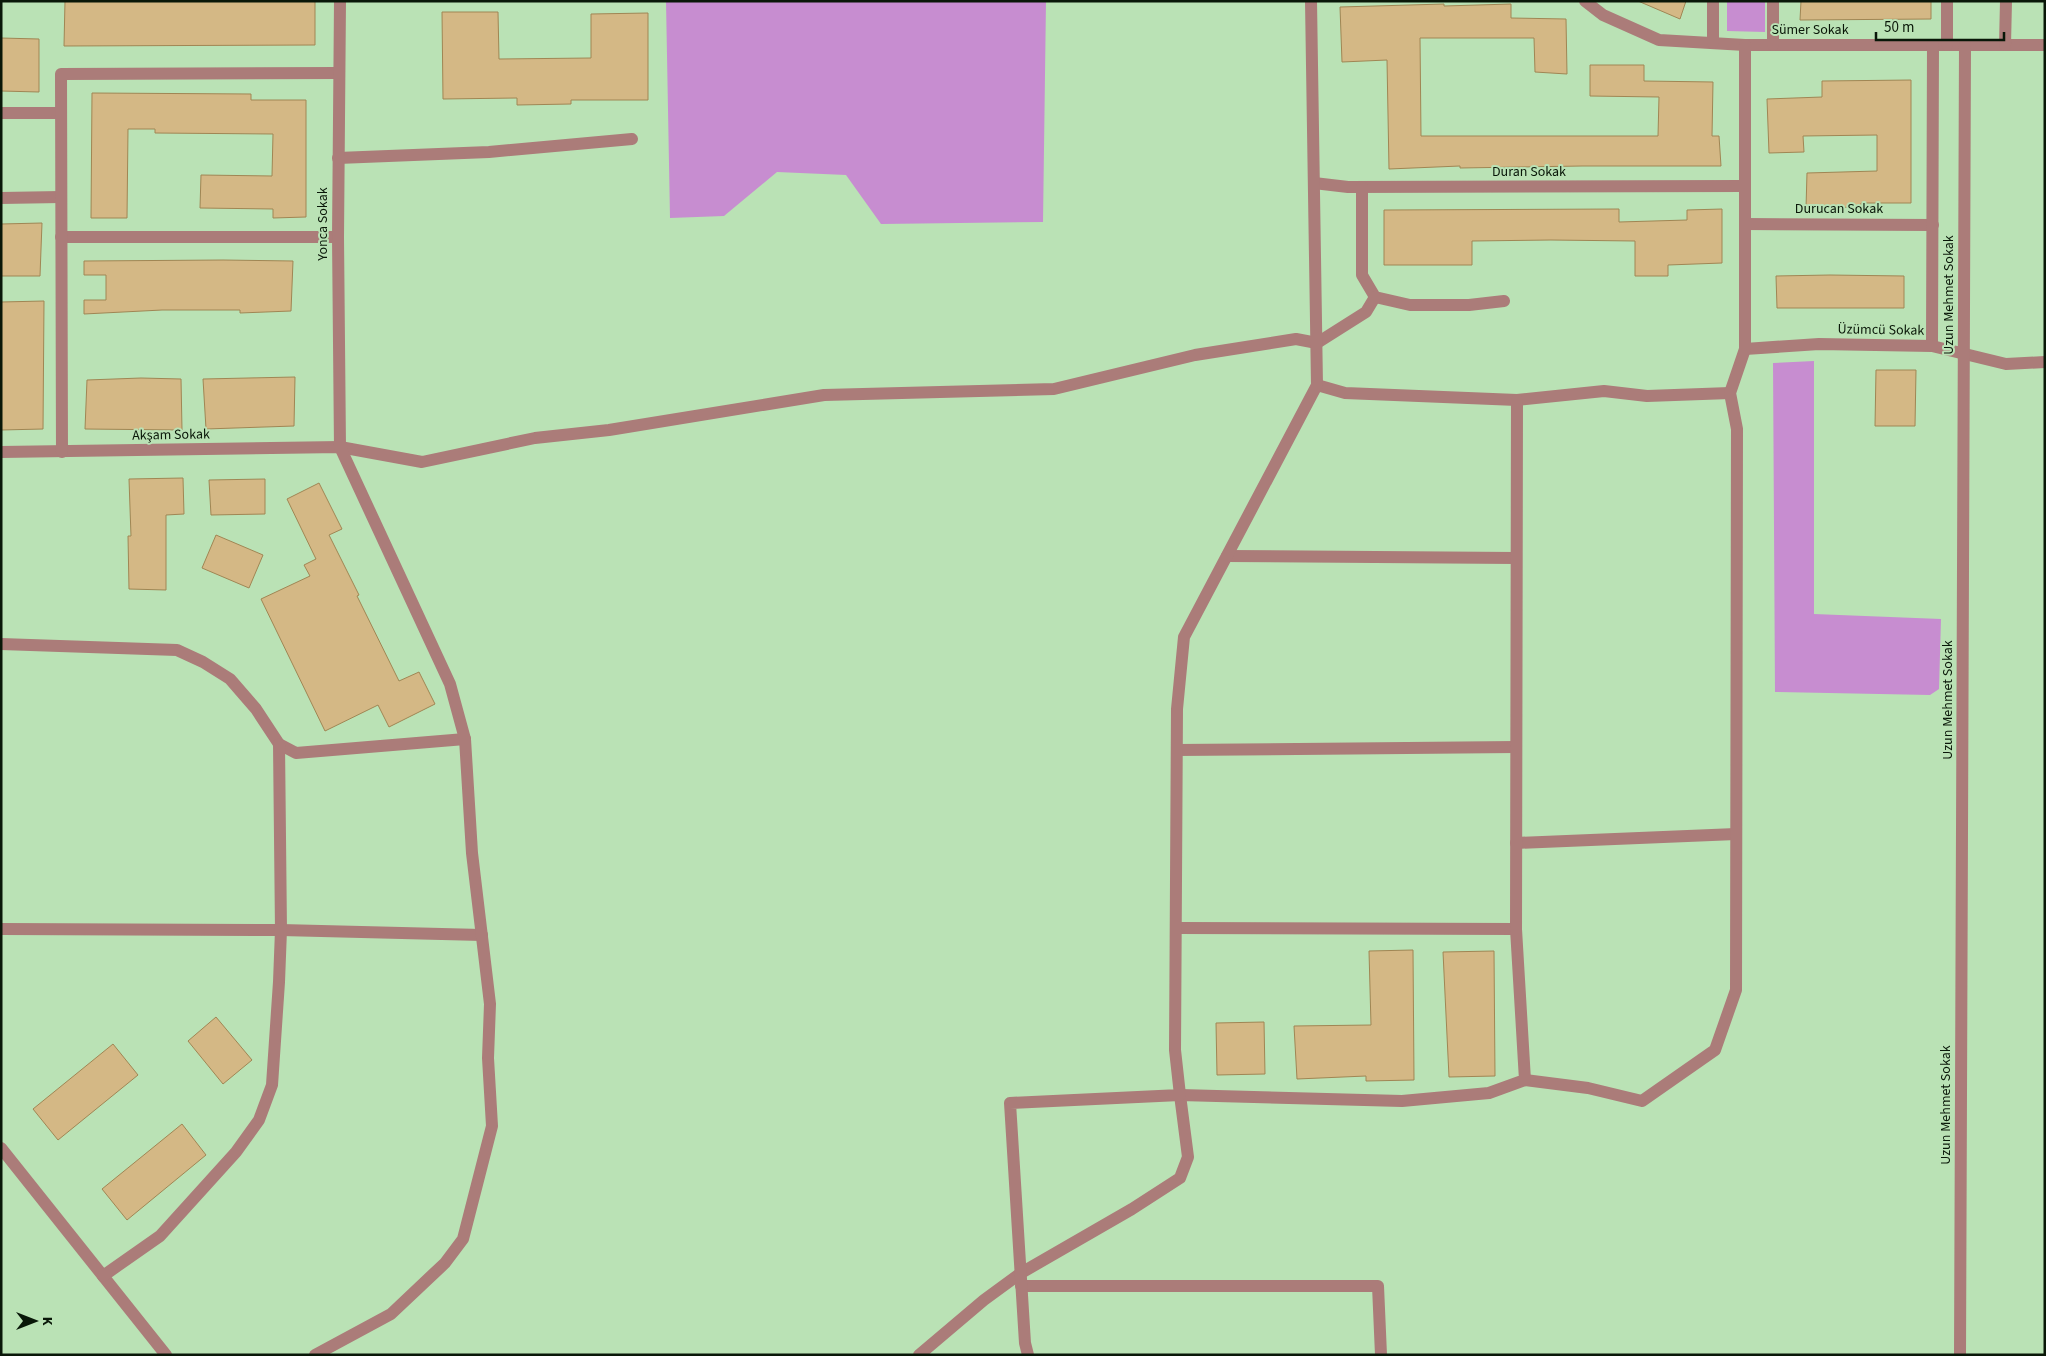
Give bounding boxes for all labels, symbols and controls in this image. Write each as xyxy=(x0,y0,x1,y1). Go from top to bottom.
scale bar xyxy=(1876,10,2004,42)
text: 50 m xyxy=(1884,17,1914,38)
street label: Sümer Sokak xyxy=(1771,20,1849,40)
street label: Duran Sokak xyxy=(1492,162,1566,182)
street label: Yonca Sokak xyxy=(313,187,333,262)
street label: Durucan Sokak xyxy=(1795,199,1883,219)
street label: Uzun Mehmet Sokak xyxy=(1939,235,1959,355)
street label: Üzümcü Sokak xyxy=(1837,319,1925,341)
street label: Akşam Sokak xyxy=(132,424,210,446)
street label: Uzun Mehmet Sokak xyxy=(1938,640,1958,760)
street label: Uzun Mehmet Sokak xyxy=(1936,1045,1956,1165)
north arrow xyxy=(10,1296,60,1346)
text: K xyxy=(37,1317,57,1326)

